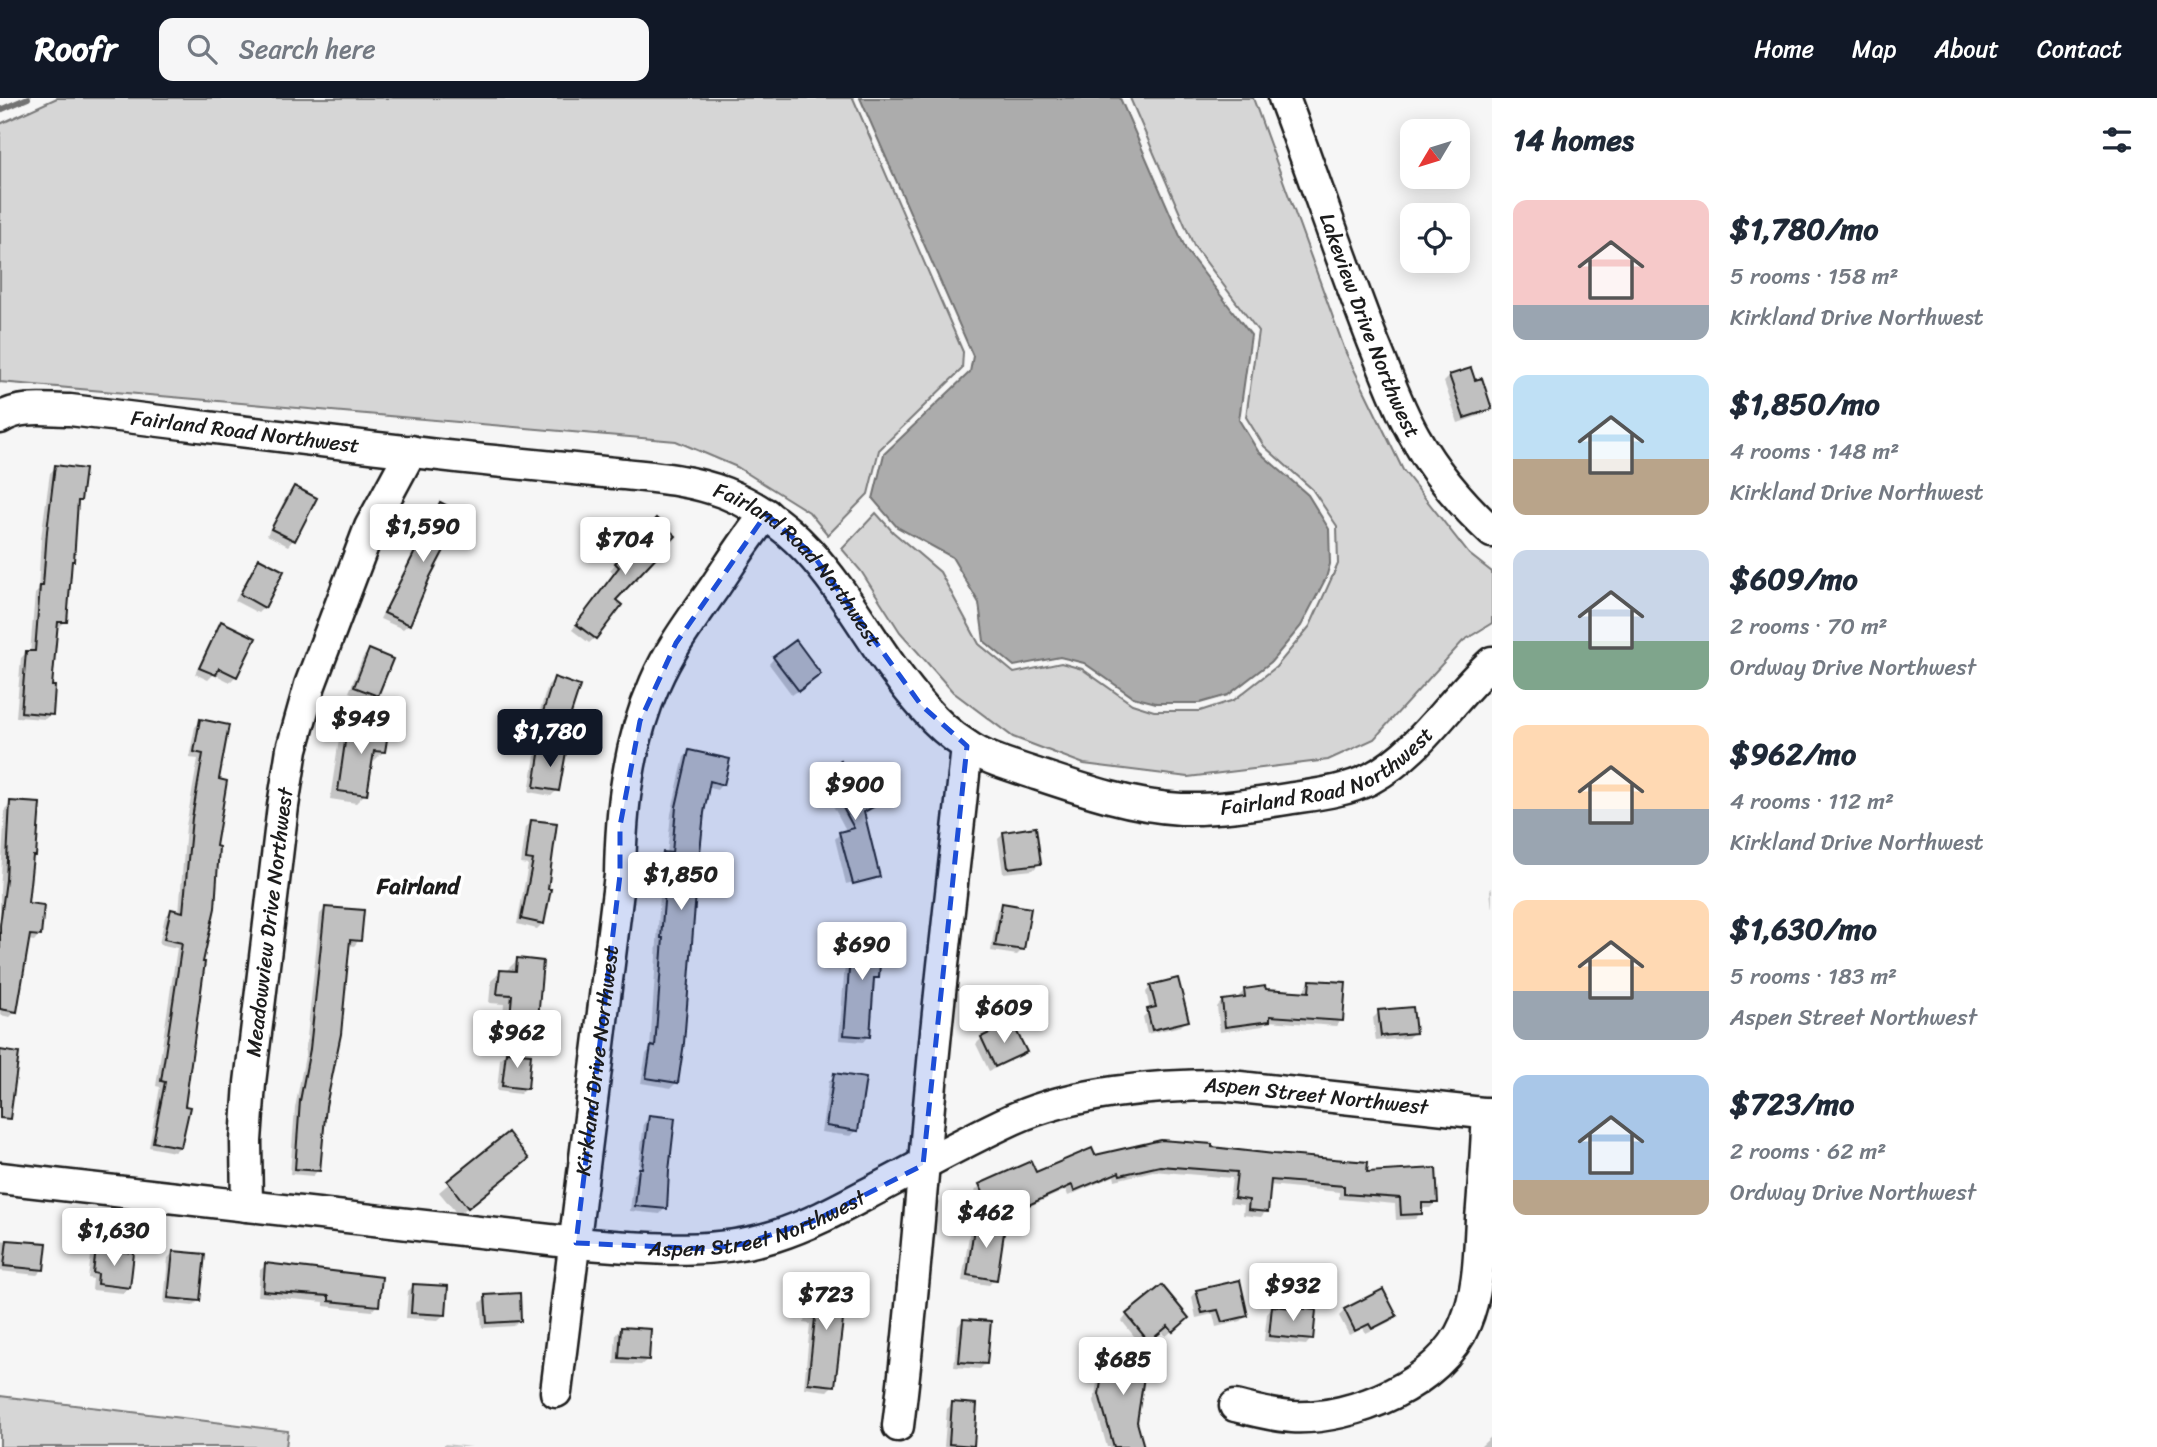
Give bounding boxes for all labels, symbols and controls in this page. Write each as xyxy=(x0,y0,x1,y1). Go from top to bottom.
search box xyxy=(159,18,649,81)
text: Roofr xyxy=(35,20,117,78)
text: Search here xyxy=(239,26,376,72)
text: Home xyxy=(1754,28,1814,70)
text: Map xyxy=(1852,28,1896,70)
text: About xyxy=(1934,28,1999,70)
text: Contact xyxy=(2037,28,2122,70)
icon: search xyxy=(183,30,221,68)
text: 14 homes xyxy=(1513,113,1634,167)
north arrow xyxy=(1400,119,1470,189)
map controls xyxy=(1400,119,1470,273)
icon: filters xyxy=(2098,121,2136,159)
text: $1,780/mo xyxy=(1730,202,1878,256)
button: locate xyxy=(1400,203,1470,273)
street label: Lakeview Drive Northwest xyxy=(1308,208,1431,445)
icon: home xyxy=(1569,228,1653,312)
text: 5 rooms · 158 m² xyxy=(1730,256,1899,297)
text: Kirkland Drive Northwest xyxy=(1730,297,1984,338)
text: $1,850/mo xyxy=(1730,377,1880,431)
street label: Fairland Road Northwest xyxy=(129,399,361,465)
icon: home xyxy=(1569,403,1653,487)
text: 4 rooms · 148 m² xyxy=(1730,431,1899,472)
street label: Fairland Road Northwest xyxy=(708,471,892,655)
text: Kirkland Drive Northwest xyxy=(1730,472,1984,513)
pin: $1,590 xyxy=(366,504,480,564)
text: $1,590 xyxy=(386,506,460,547)
pin: $704 xyxy=(584,518,666,577)
text: $704 xyxy=(596,519,654,560)
text: $609/mo xyxy=(1730,552,1858,606)
icon: home xyxy=(1569,578,1653,662)
text: 2 rooms · 70 m² xyxy=(1730,606,1888,647)
text: Ordway Drive Northwest xyxy=(1730,647,1976,688)
pin: $949 xyxy=(320,696,402,756)
text: $949 xyxy=(332,698,390,739)
pin: $1,780 xyxy=(493,710,607,769)
text: $1,780 xyxy=(513,711,587,752)
street label: Fairland Road Northwest xyxy=(1219,718,1443,827)
text: $962/mo xyxy=(1730,727,1856,781)
icon: home xyxy=(1569,753,1653,837)
pin: $900 xyxy=(814,762,896,822)
text: $900 xyxy=(826,764,884,805)
text: 4 rooms · 112 m² xyxy=(1730,781,1894,822)
street label: Meadowview Drive Northwest xyxy=(234,783,305,1059)
text: Kirkland Drive Northwest xyxy=(1730,822,1984,863)
pin: $1,850 xyxy=(624,852,738,912)
text: $1,850 xyxy=(644,854,718,895)
district label: Fairland xyxy=(376,866,461,907)
text: $1,630/mo xyxy=(1730,902,1877,956)
pin: $690 xyxy=(821,922,903,982)
text: $690 xyxy=(833,924,891,965)
icon: home xyxy=(1569,928,1653,1012)
street label: Kirkland Drive Northwest xyxy=(564,943,630,1178)
text: 5 rooms · 183 m² xyxy=(1730,956,1897,997)
pin: $609 xyxy=(963,986,1045,1045)
text: $609 xyxy=(975,987,1033,1028)
text: Aspen Street Northwest xyxy=(1730,997,1977,1038)
pin: $962 xyxy=(476,1010,558,1070)
text: $962 xyxy=(489,1012,545,1053)
street label: Aspen Street Northwest xyxy=(1203,1066,1432,1126)
text: $723/mo xyxy=(1730,1077,1854,1131)
icon: home xyxy=(1569,1103,1653,1187)
text: 2 rooms · 62 m² xyxy=(1730,1131,1886,1172)
text: Ordway Drive Northwest xyxy=(1730,1172,1976,1213)
street label: Aspen Street Northwest xyxy=(647,1178,874,1268)
pin: $462 xyxy=(945,1190,1027,1250)
text: $462 xyxy=(958,1192,1014,1233)
pin: $1,630 xyxy=(57,1208,171,1268)
text: $1,630 xyxy=(78,1210,150,1251)
pin: $932 xyxy=(1252,1264,1334,1323)
text: $932 xyxy=(1265,1265,1321,1306)
pin: $723 xyxy=(785,1272,867,1332)
text: $723 xyxy=(799,1274,853,1315)
pin: $685 xyxy=(1082,1338,1164,1397)
text: $685 xyxy=(1095,1339,1151,1380)

